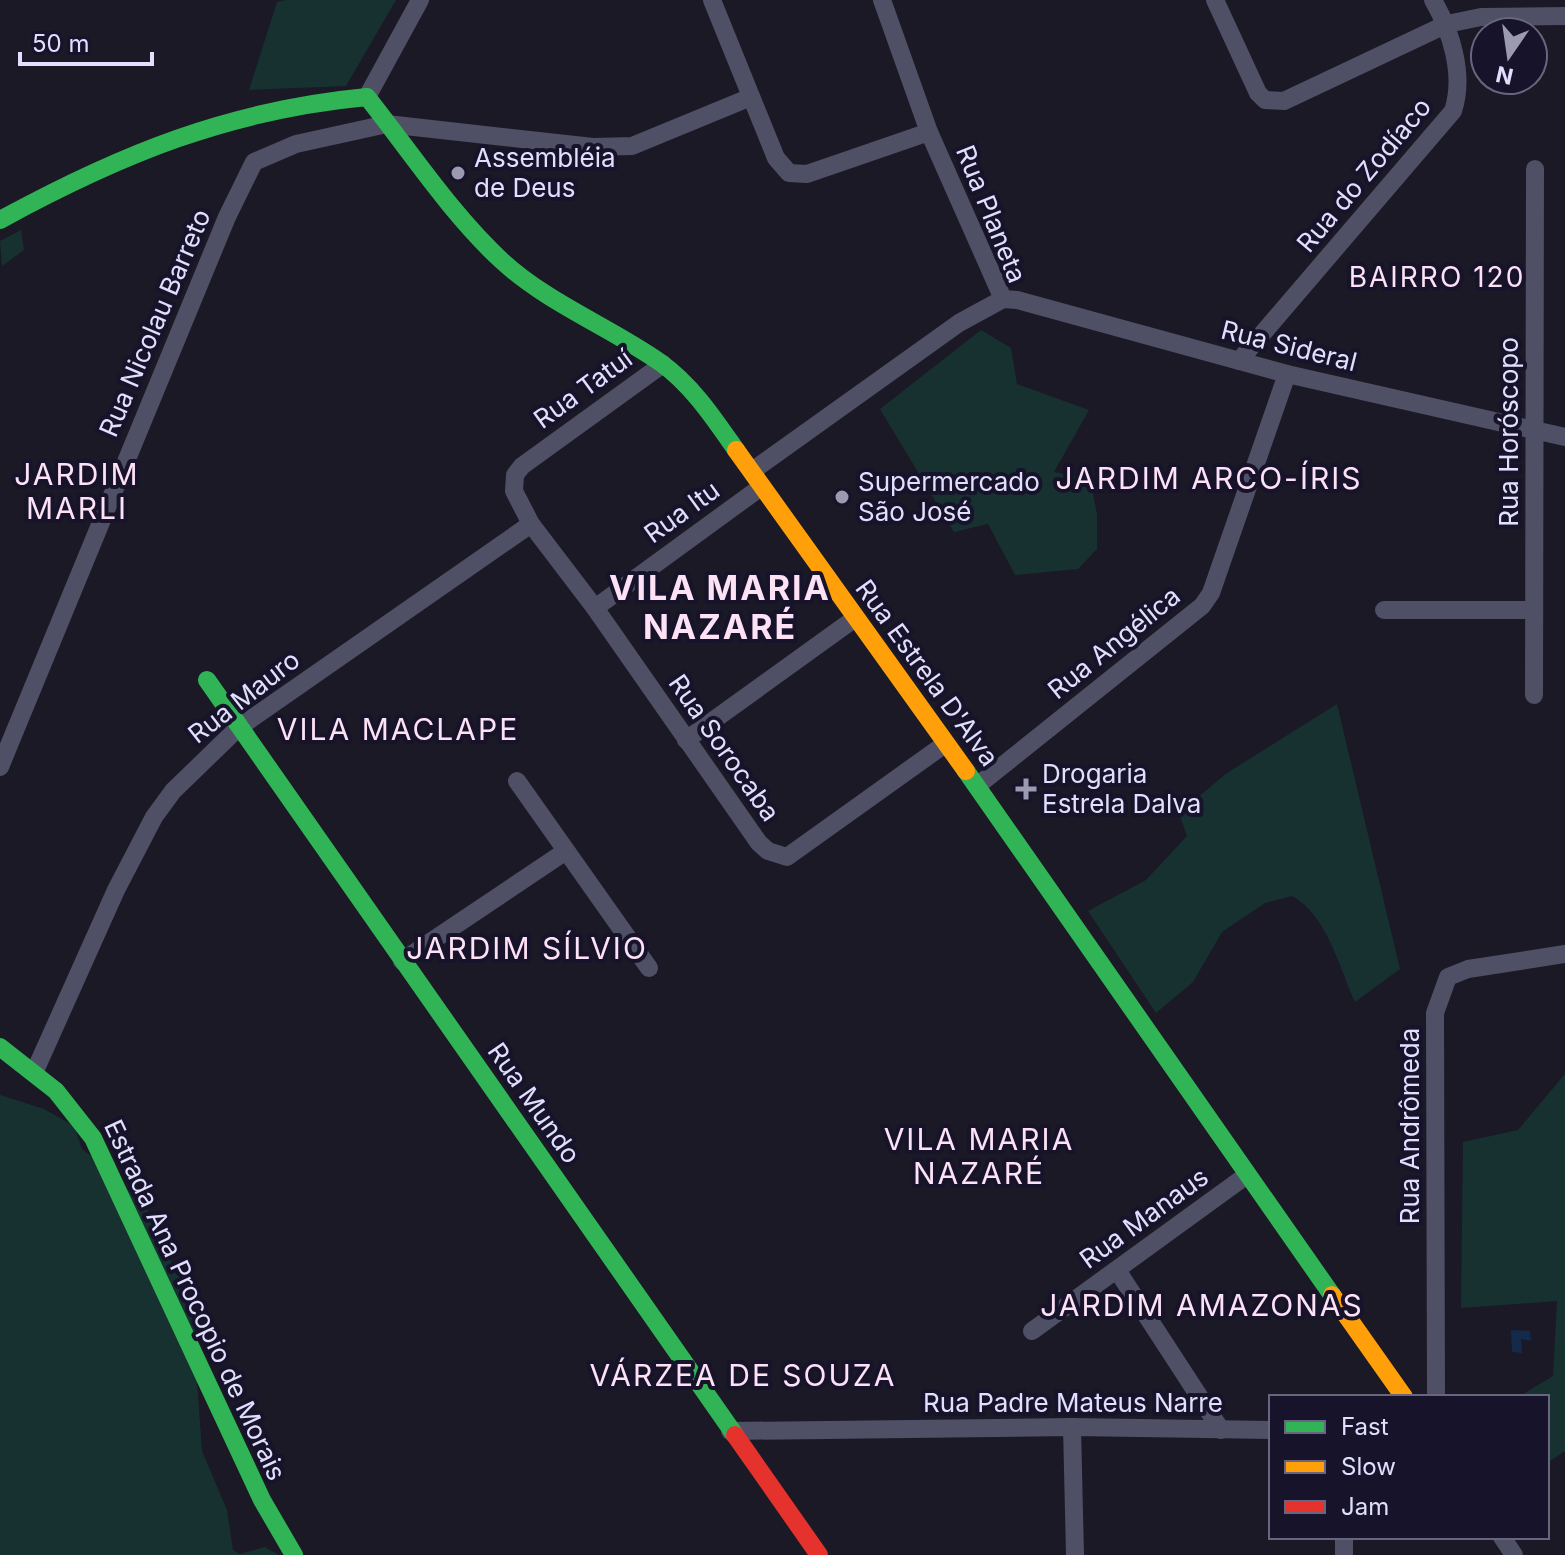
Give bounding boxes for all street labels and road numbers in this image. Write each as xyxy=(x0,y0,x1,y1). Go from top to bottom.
street label: Rua do Zodíaco xyxy=(1290,91,1437,258)
street label: Rua Planeta xyxy=(950,141,1033,287)
street label: Rua Nicolau Barreto xyxy=(93,204,216,441)
street label: Rua Sideral xyxy=(1218,314,1360,377)
street label: Rua Horóscopo xyxy=(1493,337,1524,527)
street label: Rua Tatuí xyxy=(528,342,638,435)
street label: Rua Itu xyxy=(638,474,725,549)
street label: Rua Estrela D'Alva xyxy=(849,574,1005,772)
street label: Rua Angélica xyxy=(1041,580,1186,705)
street label: Rua Mauro xyxy=(182,644,305,750)
street label: Rua Sorocaba xyxy=(662,668,786,827)
street label: Rua Andrômeda xyxy=(1394,1028,1425,1224)
street label: Rua Mundo xyxy=(482,1037,587,1169)
street label: Estrada Ana Procopio de Morais xyxy=(98,1115,293,1485)
street label: Rua Manaus xyxy=(1073,1161,1214,1275)
street label: Rua Padre Mateus Narre xyxy=(923,1387,1223,1418)

